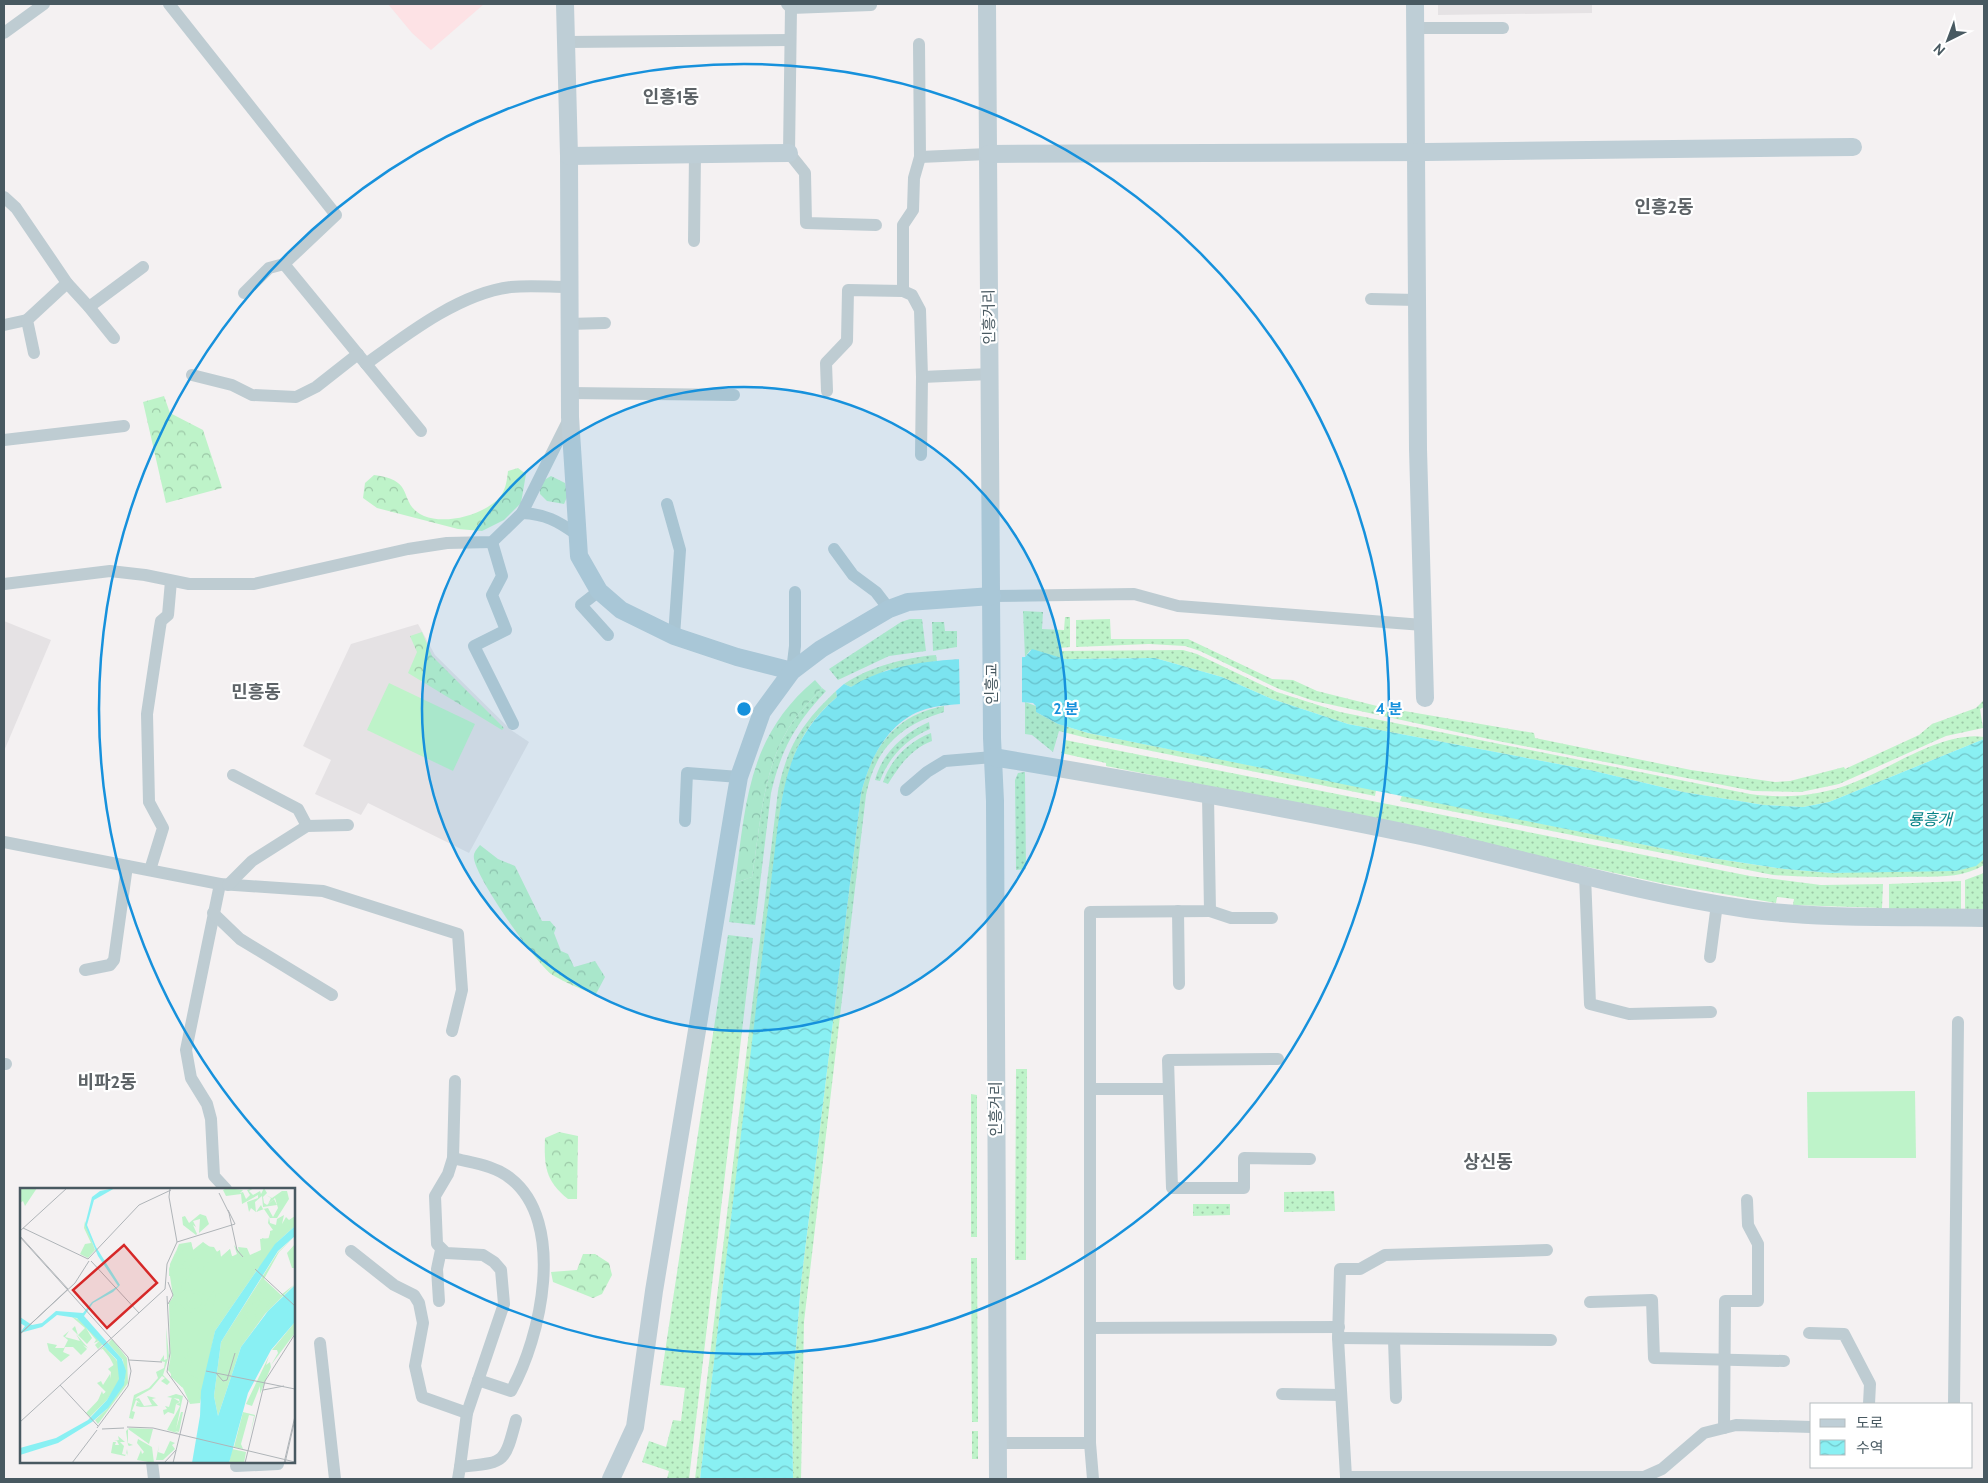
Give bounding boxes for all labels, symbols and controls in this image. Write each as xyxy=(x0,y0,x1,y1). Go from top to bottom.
north arrow xyxy=(1923,15,1973,65)
text: N xyxy=(1930,40,1949,60)
district label: 인흥1동 xyxy=(643,86,699,108)
district label: 인흥2동 xyxy=(1634,196,1694,218)
street label: 인흥거리 xyxy=(980,289,998,345)
street label: 인흥교 xyxy=(983,663,1001,705)
district label: 민흥동 xyxy=(231,681,281,703)
centre of rings xyxy=(735,700,753,718)
text: 2 분 xyxy=(1053,700,1079,718)
text: 4 분 xyxy=(1376,700,1402,718)
water label: 룡흥개 xyxy=(1908,810,1954,829)
district label: 비파2동 xyxy=(77,1071,137,1093)
street label: 인흥거리 xyxy=(987,1081,1005,1137)
district label: 상신동 xyxy=(1463,1151,1513,1173)
inset map xyxy=(20,1188,295,1463)
legend xyxy=(1810,1403,1973,1468)
text: 도로 xyxy=(1856,1414,1884,1432)
text: 수역 xyxy=(1856,1439,1884,1457)

